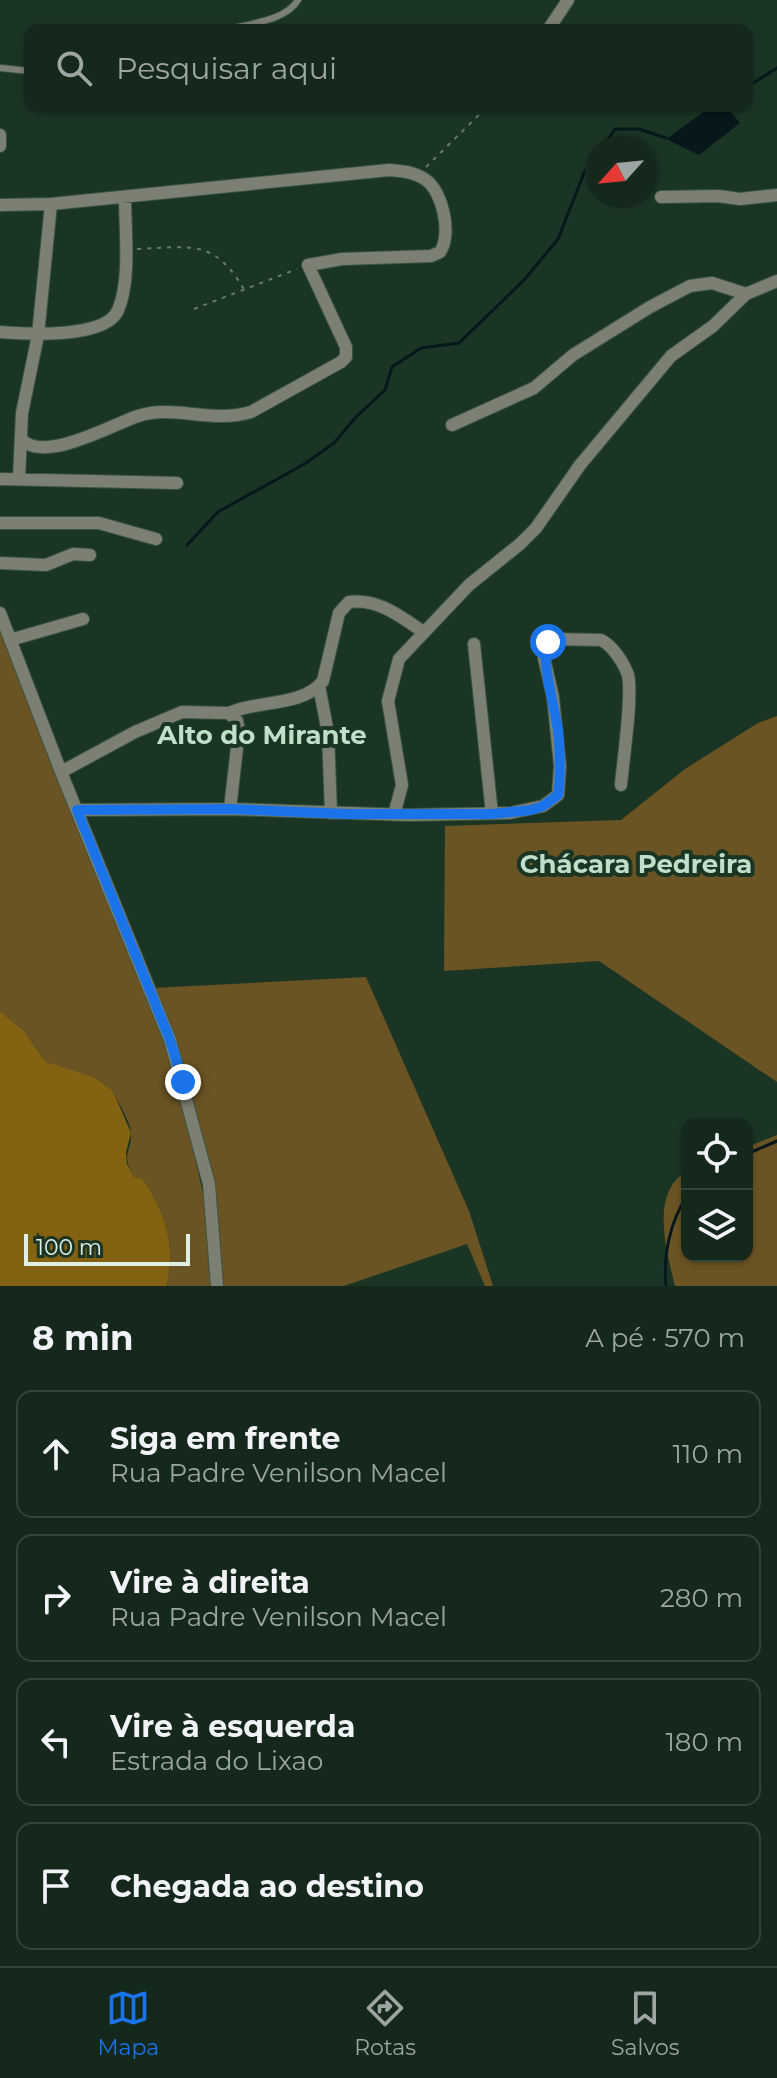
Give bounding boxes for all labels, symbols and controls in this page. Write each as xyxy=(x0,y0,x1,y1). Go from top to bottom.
search box xyxy=(24,24,753,112)
icon: search xyxy=(52,46,96,90)
text: Pesquisar aqui xyxy=(116,50,337,87)
north arrow xyxy=(585,136,657,208)
route start xyxy=(530,624,566,660)
district label: Alto do Mirante xyxy=(156,719,367,751)
district label: Chácara Pedreira xyxy=(520,848,752,880)
route end xyxy=(165,1064,201,1100)
map controls xyxy=(681,1118,753,1262)
button: locate xyxy=(681,1118,753,1190)
button: layers xyxy=(681,1190,753,1262)
scale bar xyxy=(24,1230,190,1266)
text: 100 m xyxy=(36,1234,102,1261)
text: 8 min xyxy=(32,1317,133,1359)
text: A pé · 570 m xyxy=(585,1322,745,1354)
text: Siga em frente xyxy=(110,1420,340,1457)
icon: ahead xyxy=(34,1432,78,1476)
text: 110 m xyxy=(673,1438,743,1470)
text: Rua Padre Venilson Macel xyxy=(110,1457,447,1489)
text: Vire à direita xyxy=(110,1564,310,1601)
icon: right xyxy=(34,1576,78,1620)
text: 280 m xyxy=(660,1582,743,1614)
text: Rua Padre Venilson Macel xyxy=(110,1601,447,1633)
text: Vire à esquerda xyxy=(110,1708,355,1745)
icon: left xyxy=(34,1720,78,1764)
text: 180 m xyxy=(665,1726,743,1758)
text: Estrada do Lixao xyxy=(110,1745,323,1777)
icon: arrive xyxy=(34,1864,78,1908)
text: Chegada ao destino xyxy=(110,1868,424,1905)
tab: Mapa xyxy=(97,1986,159,2061)
tab: Rotas xyxy=(354,1986,416,2061)
tab: Salvos xyxy=(611,1986,680,2061)

